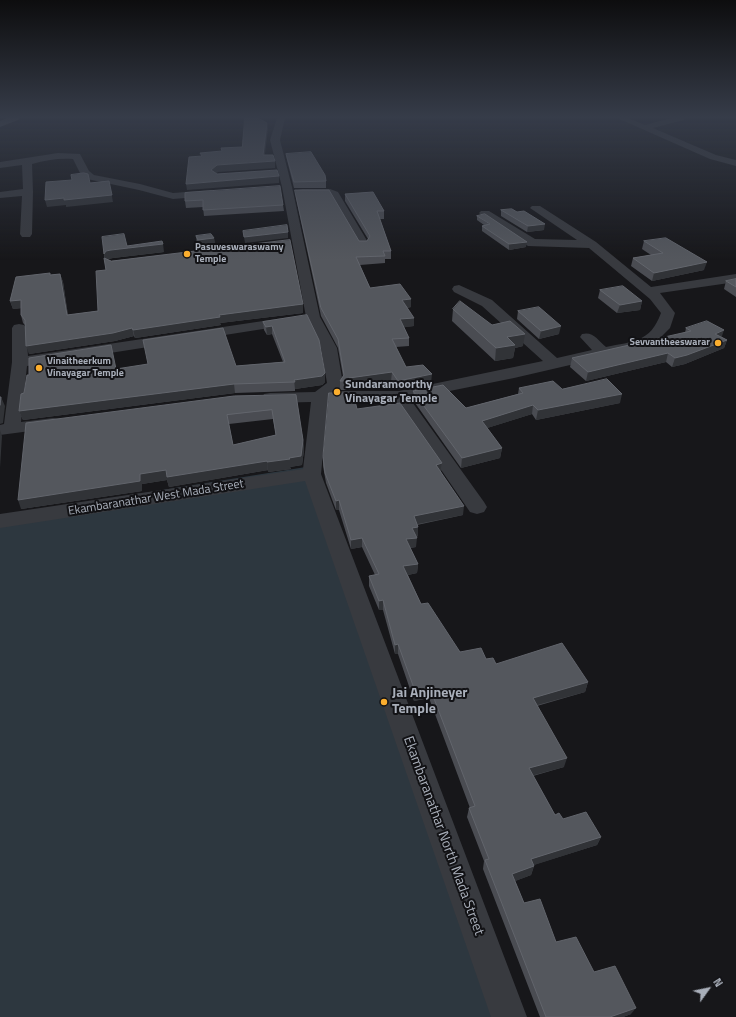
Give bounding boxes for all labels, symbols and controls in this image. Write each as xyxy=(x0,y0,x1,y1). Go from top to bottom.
place label: Pasuveswaraswamy Temple xyxy=(195,242,283,266)
marker: Pasuveswaraswamy Temple xyxy=(182,249,192,259)
place label: Sevvantheeswarar xyxy=(630,337,710,349)
marker: Sevvantheeswarar xyxy=(713,338,723,348)
place label: Vinaitheerkum Vinayagar Temple xyxy=(47,356,124,380)
marker: Vinaitheerkum Vinayagar Temple xyxy=(34,363,44,373)
place label: Sundaramoorthy Vinayagar Temple xyxy=(345,378,437,406)
marker: Sundaramoorthy Vinayagar Temple xyxy=(332,387,342,397)
street label: Ekambaranathar West Mada Street xyxy=(67,477,245,519)
place label: Jai Anjineyer Temple xyxy=(392,686,467,718)
marker: Jai Anjineyer Temple xyxy=(379,697,389,707)
street label: Ekambaranathar North Mada Street xyxy=(399,734,487,938)
north arrow xyxy=(688,969,728,1009)
text: N xyxy=(709,975,727,990)

